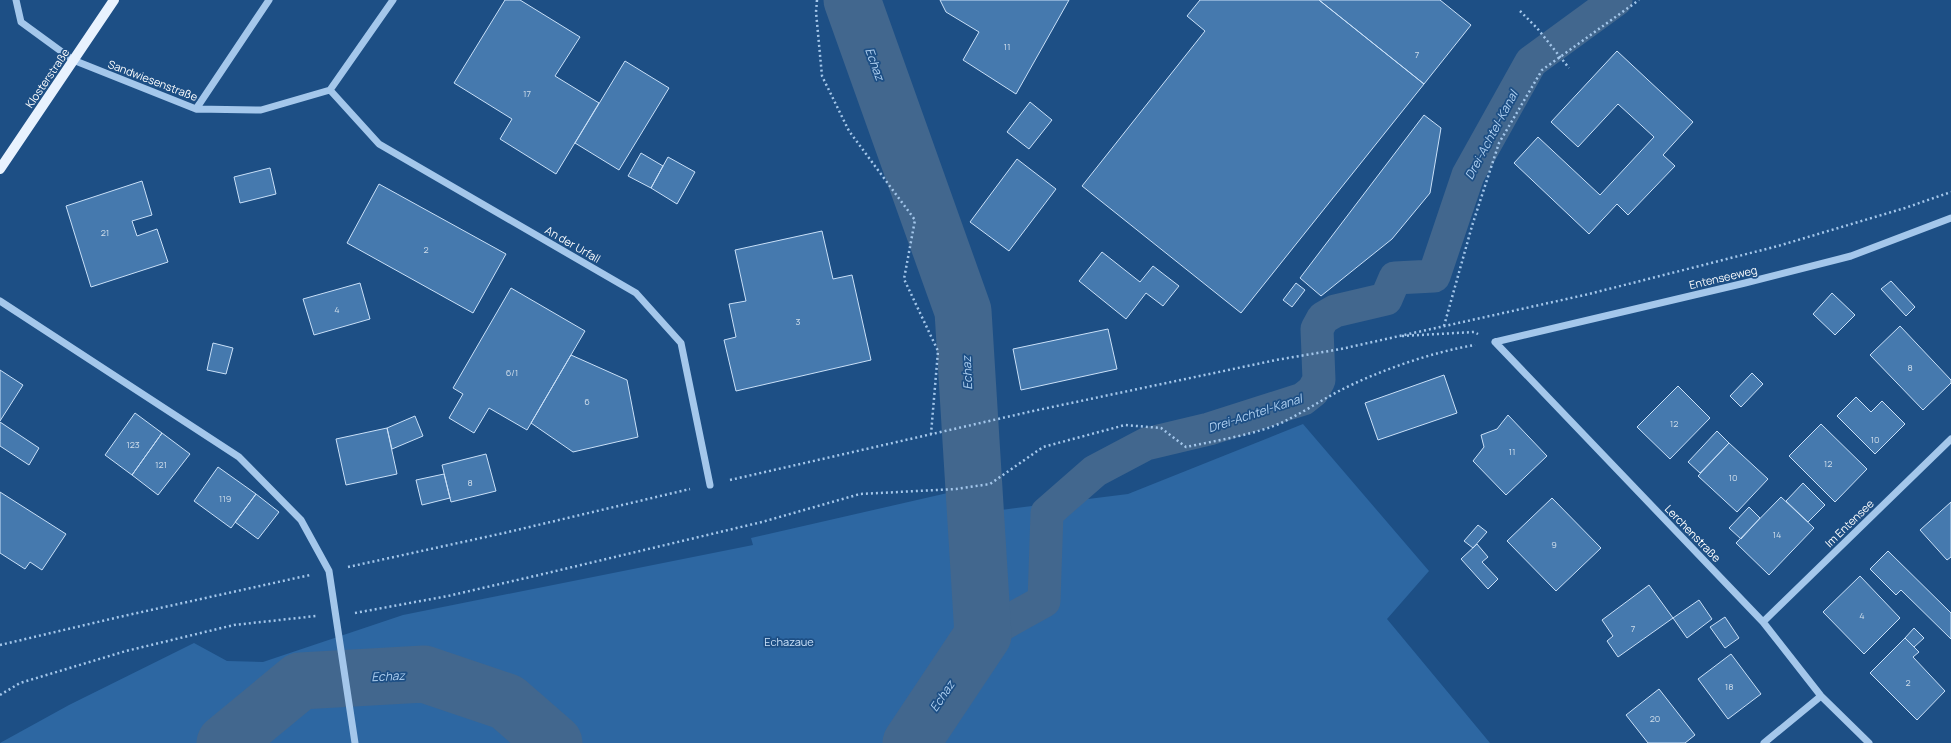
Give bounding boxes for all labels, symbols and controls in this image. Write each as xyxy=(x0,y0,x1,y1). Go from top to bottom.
house number: 11 xyxy=(1003,40,1011,53)
street label: Klosterstraße xyxy=(22,45,73,111)
water label: Echaz xyxy=(861,45,889,84)
house number: 7 xyxy=(1415,48,1420,61)
street label: Sandwiesenstraße xyxy=(106,56,201,104)
water label: Drei-Achtel-Kanal xyxy=(1460,86,1523,182)
house number: 17 xyxy=(523,87,531,100)
street label: An der Urfall xyxy=(543,222,603,266)
house number: 21 xyxy=(101,226,109,239)
house number: 2 xyxy=(423,243,429,256)
street label: Entenseeweg xyxy=(1688,262,1758,292)
house number: 4 xyxy=(334,303,340,316)
house number: 3 xyxy=(796,315,801,328)
water label: Echaz xyxy=(958,354,976,390)
house number: 8 xyxy=(1907,361,1913,374)
house number: 6/1 xyxy=(506,366,518,379)
water label: Drei-Achtel-Kanal xyxy=(1206,389,1306,436)
house number: 6 xyxy=(584,395,590,408)
house number: 12 xyxy=(1670,417,1678,430)
house number: 10 xyxy=(1871,433,1880,446)
house number: 123 xyxy=(126,438,140,451)
house number: 11 xyxy=(1508,445,1516,458)
house number: 12 xyxy=(1824,457,1832,470)
house number: 121 xyxy=(155,458,167,471)
house number: 10 xyxy=(1729,471,1738,484)
house number: 8 xyxy=(467,476,473,489)
house number: 119 xyxy=(219,492,231,505)
street label: Im Entensee xyxy=(1821,495,1877,550)
street label: Lerchenstraße xyxy=(1662,501,1725,565)
house number: 14 xyxy=(1773,528,1781,541)
house number: 9 xyxy=(1551,538,1557,551)
house number: 4 xyxy=(1859,609,1865,622)
house number: 7 xyxy=(1631,622,1636,635)
park label: Echazaue xyxy=(764,634,814,649)
water label: Echaz xyxy=(371,667,407,685)
water label: Echaz xyxy=(926,676,959,715)
house number: 2 xyxy=(1905,676,1911,689)
house number: 18 xyxy=(1725,680,1733,693)
house number: 20 xyxy=(1650,712,1660,725)

